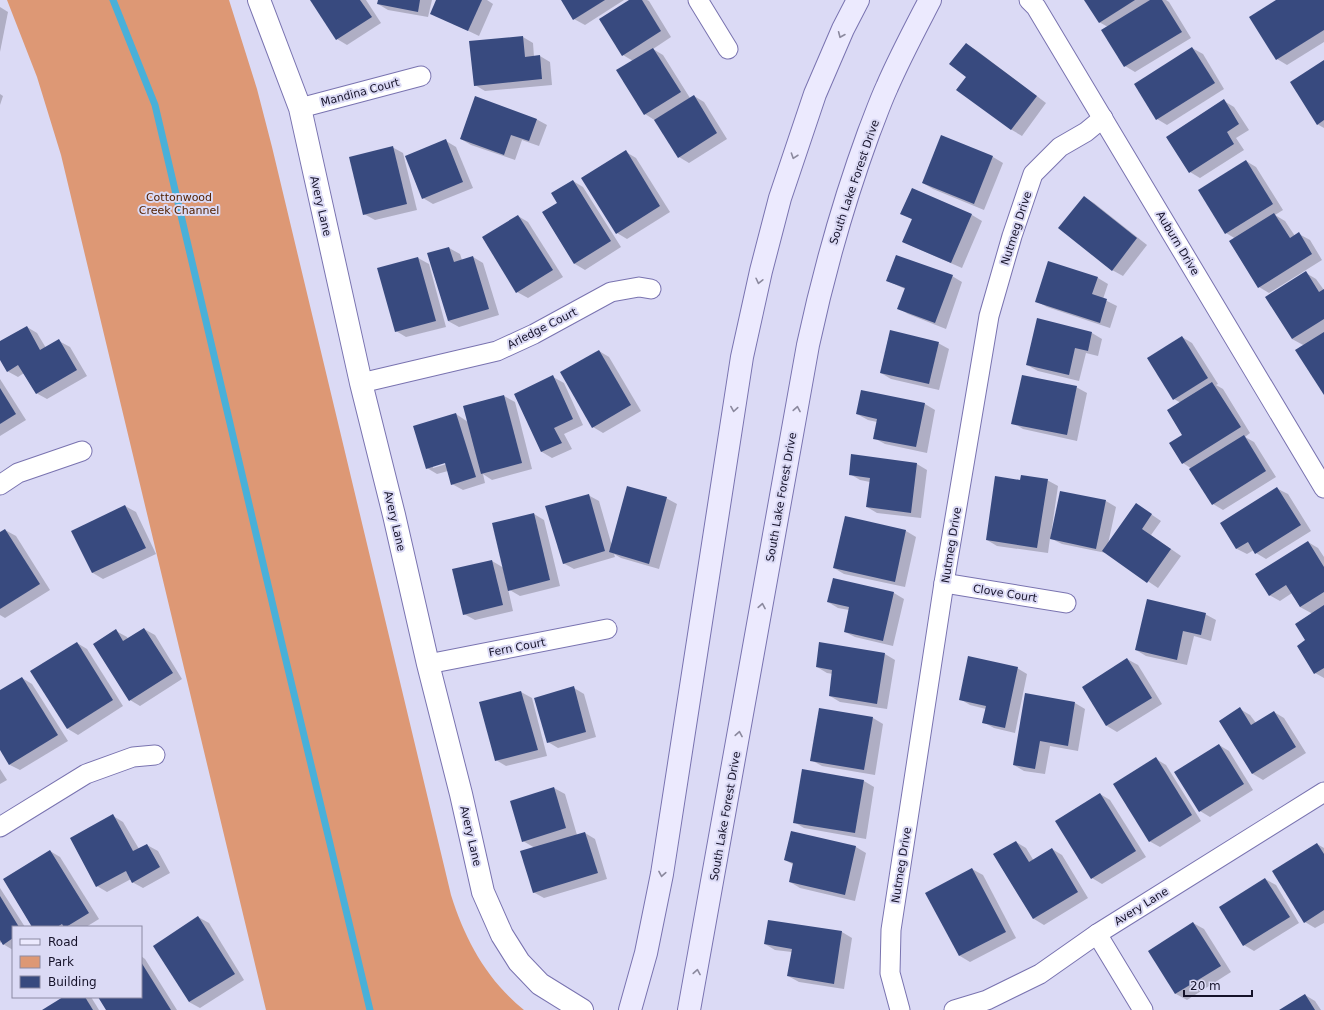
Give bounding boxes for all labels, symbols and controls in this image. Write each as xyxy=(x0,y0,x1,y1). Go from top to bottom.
one-way arrow xyxy=(838,31,846,38)
street label: Mandina Court xyxy=(319,76,401,109)
street label: South Lake Forest Drive xyxy=(827,118,882,246)
one-way arrow xyxy=(790,153,799,160)
street label: Avery Lane xyxy=(307,175,334,238)
street label: Nutmeg Drive xyxy=(998,189,1035,267)
park label: Cottonwood Creek Channel xyxy=(139,191,219,217)
street label: Auburn Drive xyxy=(1153,209,1202,278)
one-way arrow xyxy=(756,278,764,284)
street label: Arledge Court xyxy=(505,305,580,352)
one-way arrow xyxy=(730,406,739,412)
one-way arrow xyxy=(792,406,801,412)
street label: South Lake Forest Drive xyxy=(764,431,799,563)
street label: Avery Lane xyxy=(381,490,408,553)
street label: Nutmeg Drive xyxy=(939,506,964,584)
street label: Clove Court xyxy=(972,582,1038,605)
one-way arrow xyxy=(757,602,766,609)
street label: Fern Court xyxy=(488,635,547,659)
one-way arrow xyxy=(734,730,743,737)
street label: South Lake Forest Drive xyxy=(708,750,743,882)
street label: Avery Lane xyxy=(457,805,484,868)
street label: Nutmeg Drive xyxy=(889,826,914,904)
one-way arrow xyxy=(658,870,666,877)
street label: Avery Lane xyxy=(1112,885,1171,928)
legend xyxy=(12,926,142,998)
text: Road xyxy=(48,935,78,949)
text: Park xyxy=(48,955,74,969)
one-way arrow xyxy=(692,969,701,975)
scale bar xyxy=(1184,972,1252,998)
text: Building xyxy=(48,975,97,989)
text: 20 m xyxy=(1190,979,1221,993)

